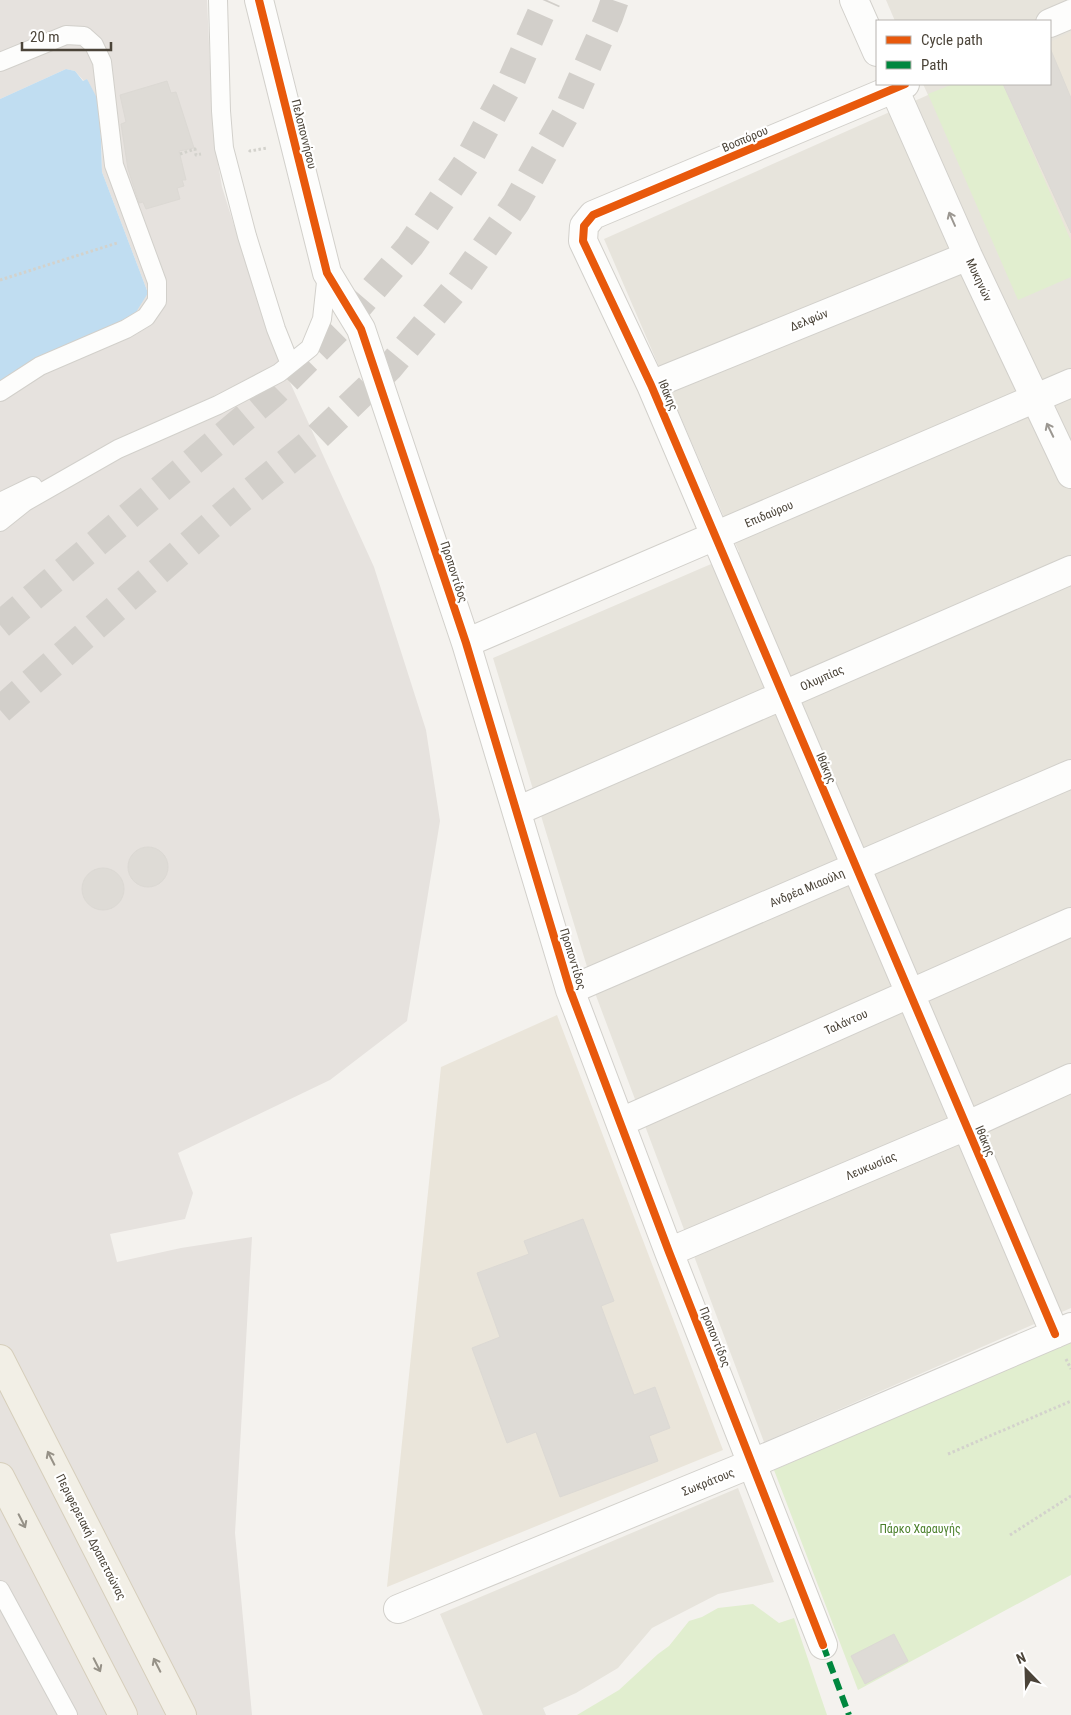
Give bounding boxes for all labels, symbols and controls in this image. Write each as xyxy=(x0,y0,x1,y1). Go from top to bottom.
scale bar xyxy=(22,20,111,52)
legend xyxy=(876,20,1051,85)
text: 20 m xyxy=(30,28,60,46)
text: Cycle path xyxy=(921,31,983,49)
text: Path xyxy=(921,56,948,74)
street label: Πελοποννήσου xyxy=(289,98,319,170)
street label: Βοσπόρου xyxy=(720,123,770,155)
one-way arrow xyxy=(946,212,956,227)
street label: Μυκηνών xyxy=(963,256,995,304)
street label: Δελφών xyxy=(788,306,830,334)
street label: Ιθάκης xyxy=(655,377,681,413)
one-way arrow xyxy=(1044,423,1054,438)
street label: Επιδαύρου xyxy=(743,497,796,530)
street label: Προποντίδος xyxy=(438,540,471,605)
street label: Ολυμπίας xyxy=(798,662,846,694)
street label: Ιθάκης xyxy=(813,750,839,786)
street label: Ανδρέα Μιαούλη xyxy=(767,866,847,910)
street label: Προποντίδος xyxy=(557,927,589,992)
street label: Ταλάντου xyxy=(822,1006,870,1038)
street label: Ιθάκης xyxy=(972,1123,998,1159)
street label: Λευκωσίας xyxy=(843,1149,899,1183)
street label: Προποντίδος xyxy=(697,1305,734,1369)
one-way arrow xyxy=(46,1451,56,1466)
street label: Σωκράτους xyxy=(680,1465,737,1499)
street label: Περιφερειακή Δραπετσώνας xyxy=(53,1472,129,1602)
one-way arrow xyxy=(18,1513,28,1527)
park label: Πάρκο Χαραυγής xyxy=(879,1522,961,1536)
north arrow xyxy=(1001,1645,1051,1695)
text: N xyxy=(1014,1649,1028,1667)
one-way arrow xyxy=(92,1657,102,1672)
one-way arrow xyxy=(152,1658,161,1673)

